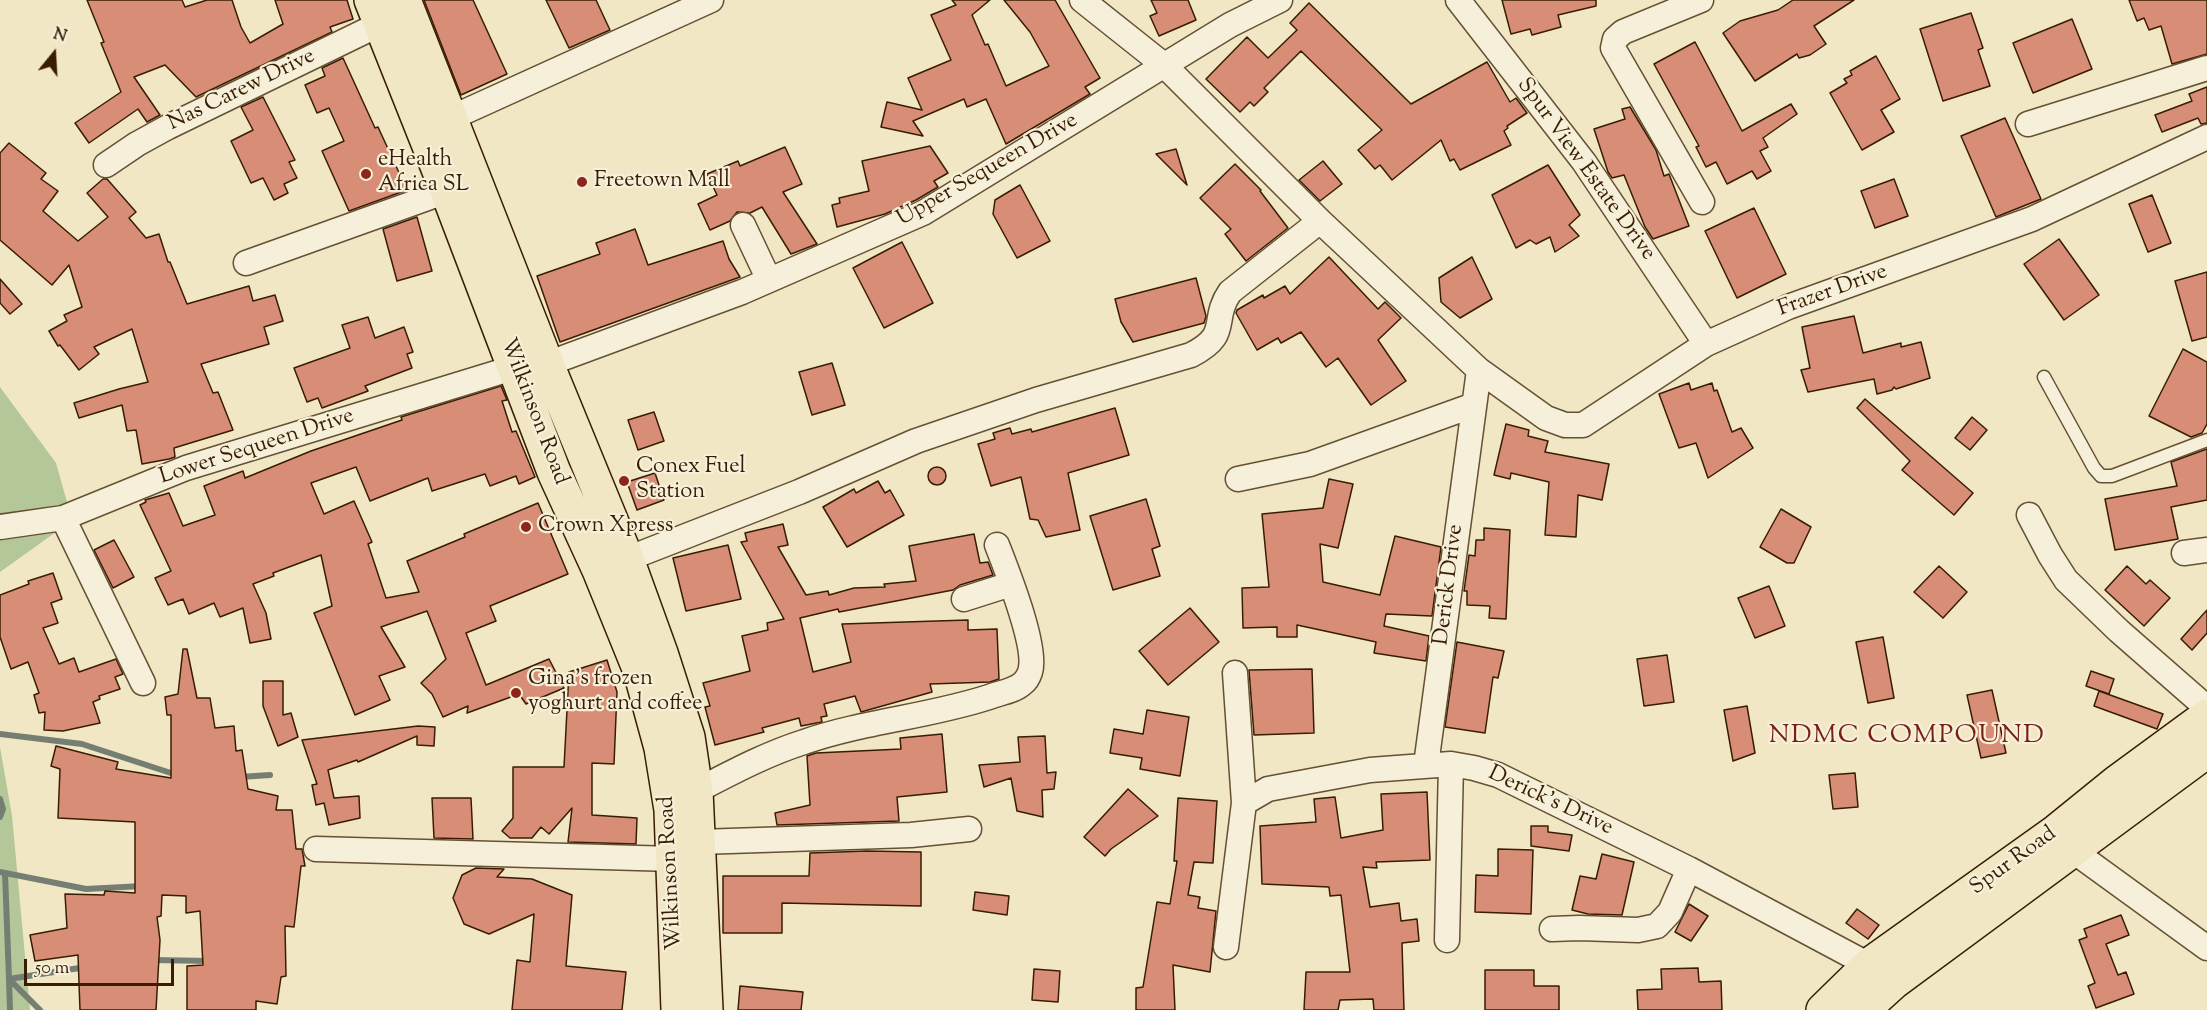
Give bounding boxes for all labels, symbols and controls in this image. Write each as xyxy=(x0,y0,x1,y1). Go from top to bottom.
text: N xyxy=(50,23,69,49)
north arrow xyxy=(24,24,84,84)
street label: Nas Carew Drive xyxy=(164,44,320,138)
street label: Spur View Estate Drive xyxy=(1510,74,1660,266)
street label: Upper Sequeen Drive xyxy=(893,108,1083,234)
place label: eHealth Africa SL xyxy=(378,148,469,200)
marker: eHealth Africa SL xyxy=(359,167,373,181)
place label: Freetown Mall xyxy=(594,169,730,195)
marker: Freetown Mall xyxy=(575,175,589,189)
street label: Frazer Drive xyxy=(1775,260,1891,324)
street label: Wilkinson Road xyxy=(493,335,573,489)
street label: Lower Sequeen Drive xyxy=(156,404,358,492)
place label: Conex Fuel Station xyxy=(636,455,746,506)
marker: Conex Fuel Station xyxy=(617,474,631,488)
place label: Crown Xpress xyxy=(538,514,674,540)
marker: Crown Xpress xyxy=(519,520,533,534)
street label: Derick Drive xyxy=(1429,523,1471,647)
place label: Gina's frozen yoghurt and coffee xyxy=(528,667,703,718)
marker: Gina's frozen yoghurt and coffee xyxy=(509,686,523,700)
district label: NDMC COMPOUND xyxy=(1769,722,2045,754)
street label: Derick's Drive xyxy=(1483,762,1617,842)
street label: Wilkinson Road xyxy=(655,795,689,951)
street label: Spur Road xyxy=(1966,822,2062,902)
scale bar xyxy=(27,947,177,985)
text: 50 m xyxy=(35,956,69,982)

